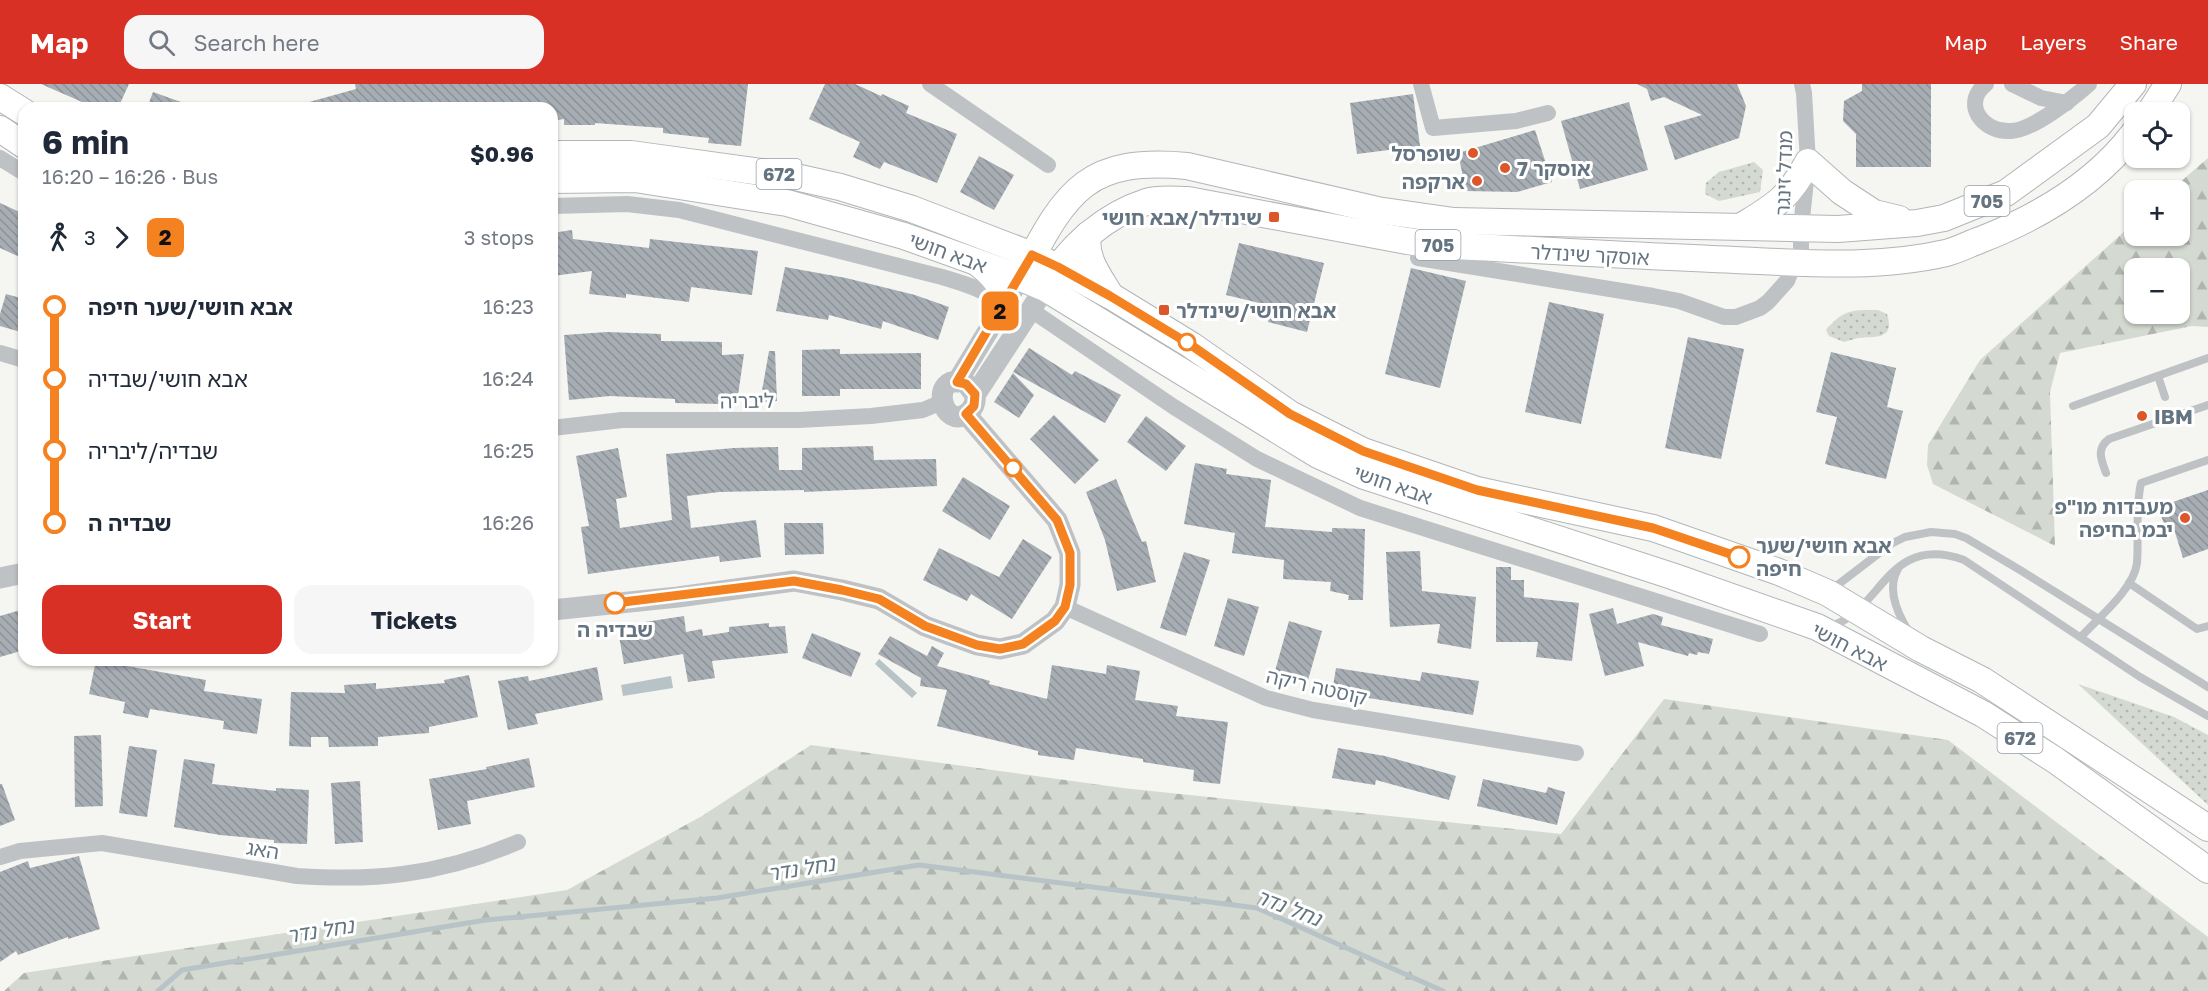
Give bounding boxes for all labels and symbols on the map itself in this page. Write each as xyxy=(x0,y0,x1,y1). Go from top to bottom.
street label: מנדל זינגר xyxy=(1770,130,1796,216)
place label: שופרסל xyxy=(1391,141,1461,165)
marker: שופרסל xyxy=(1466,146,1480,160)
place label: אוסקר 7 xyxy=(1517,156,1590,180)
road number: 672 xyxy=(756,159,802,189)
marker: אוסקר 7 xyxy=(1498,161,1512,175)
place label: ארקפה xyxy=(1402,169,1465,193)
marker: ארקפה xyxy=(1470,174,1484,188)
road number: 705 xyxy=(1964,186,2010,216)
place label: שינדלר/אבא חושי xyxy=(1102,205,1262,229)
marker: שינדלר/אבא חושי xyxy=(1267,210,1281,224)
street label: אבא חושי xyxy=(906,227,990,277)
road number: 705 xyxy=(1416,230,1460,260)
street label: אוסקר שינדלר xyxy=(1530,239,1650,269)
line badge: 2 xyxy=(980,292,1020,330)
place label: אבא חושי/שינדלר xyxy=(1176,298,1336,322)
marker: אבא חושי/שינדלר xyxy=(1157,303,1171,317)
unlabelled marker xyxy=(1178,333,1196,351)
street label: ליבריה xyxy=(720,388,774,412)
place label: IBM xyxy=(2154,404,2193,428)
marker: IBM xyxy=(2135,409,2149,423)
unlabelled marker xyxy=(1004,459,1022,477)
street label: אבא חושי xyxy=(1351,459,1435,509)
place label: מעבדות מו"פ יבמ בחיפה xyxy=(2054,494,2173,541)
marker: מעבדות מו"פ יבמ בחיפה xyxy=(2178,511,2192,525)
place label: אבא חושי/שער חיפה xyxy=(1756,533,1892,580)
marker: אבא חושי/שער חיפה xyxy=(1728,546,1750,568)
marker: שבדיה ה xyxy=(604,592,626,614)
place label: שבדיה ה xyxy=(577,617,653,641)
street label: אבא חושי xyxy=(1808,617,1892,675)
street label: קוסטה ריקה xyxy=(1264,663,1370,709)
road number: 672 xyxy=(1998,723,2042,753)
street label: האג xyxy=(245,835,281,863)
water label: נחל נדר xyxy=(766,850,838,886)
water label: נחל נדר xyxy=(1253,883,1327,932)
water label: נחל נדר xyxy=(285,912,357,948)

